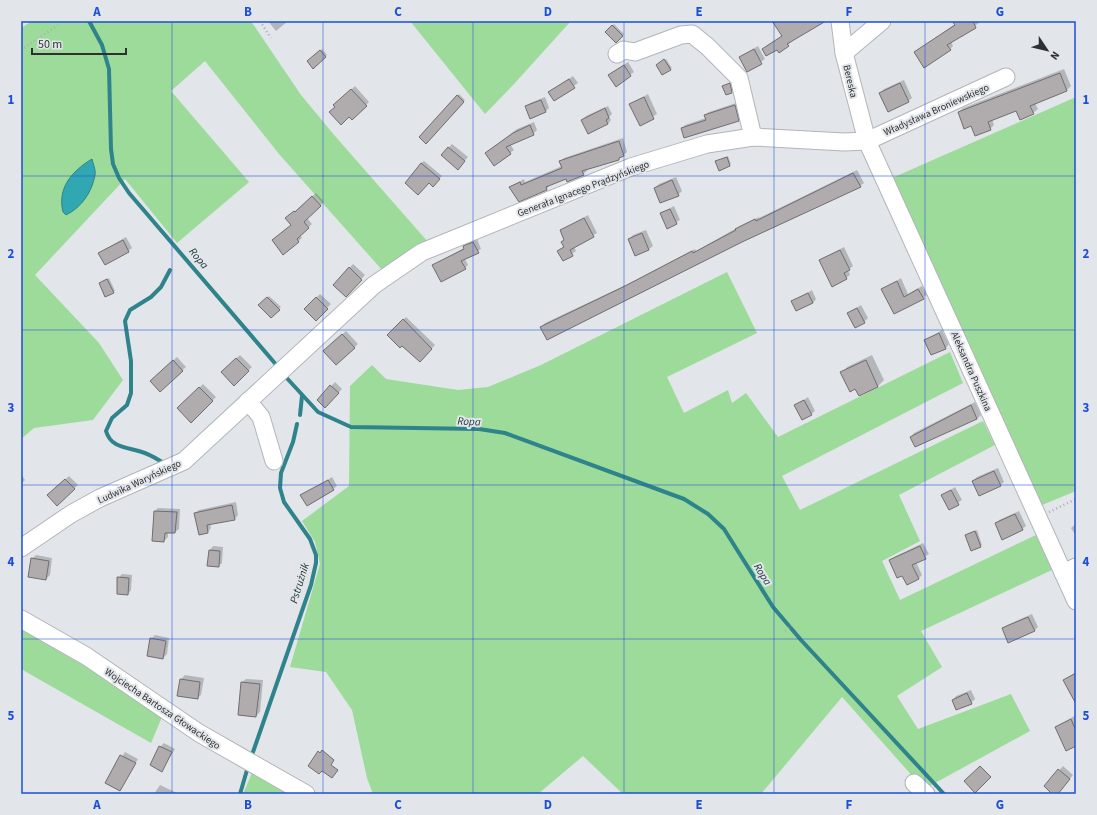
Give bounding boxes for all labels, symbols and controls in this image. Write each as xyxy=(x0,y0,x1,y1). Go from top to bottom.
text: A xyxy=(92,3,101,21)
text: B xyxy=(244,3,252,21)
text: C xyxy=(394,3,402,21)
text: D xyxy=(544,3,552,21)
text: E xyxy=(695,3,703,21)
text: F xyxy=(846,3,853,21)
text: G xyxy=(996,3,1004,21)
scale bar xyxy=(32,30,126,56)
north arrow xyxy=(1027,30,1067,70)
text: 50 m xyxy=(38,36,62,53)
text: N xyxy=(1047,48,1063,63)
street label: Bereska xyxy=(839,63,861,99)
street label: Władysława Broniewskiego xyxy=(881,80,991,139)
text: 1 xyxy=(8,91,15,109)
text: 1 xyxy=(1083,91,1090,109)
street label: Generała Ignacego Prądzyńskiego xyxy=(515,157,651,221)
text: 2 xyxy=(8,245,15,263)
water label: Ropa xyxy=(185,245,212,272)
text: 2 xyxy=(1083,245,1090,263)
street label: Aleksandra Puszkina xyxy=(947,329,995,413)
text: 3 xyxy=(8,399,15,417)
text: 3 xyxy=(1083,399,1090,417)
water label: Ropa xyxy=(457,414,481,429)
street label: Ludwika Waryńskiego xyxy=(95,456,183,507)
text: 4 xyxy=(8,553,15,571)
text: 4 xyxy=(1083,553,1090,571)
water label: Pstrużnik xyxy=(286,560,313,605)
water label: Ropa xyxy=(750,560,775,588)
street label: Wojciecha Bartosza Głowackiego xyxy=(102,665,223,753)
text: 5 xyxy=(8,707,15,725)
text: 5 xyxy=(1083,707,1090,725)
text: A xyxy=(92,796,101,814)
text: B xyxy=(244,796,252,814)
text: C xyxy=(394,796,402,814)
text: D xyxy=(544,796,552,814)
text: E xyxy=(695,796,703,814)
text: F xyxy=(846,796,853,814)
text: G xyxy=(996,796,1004,814)

